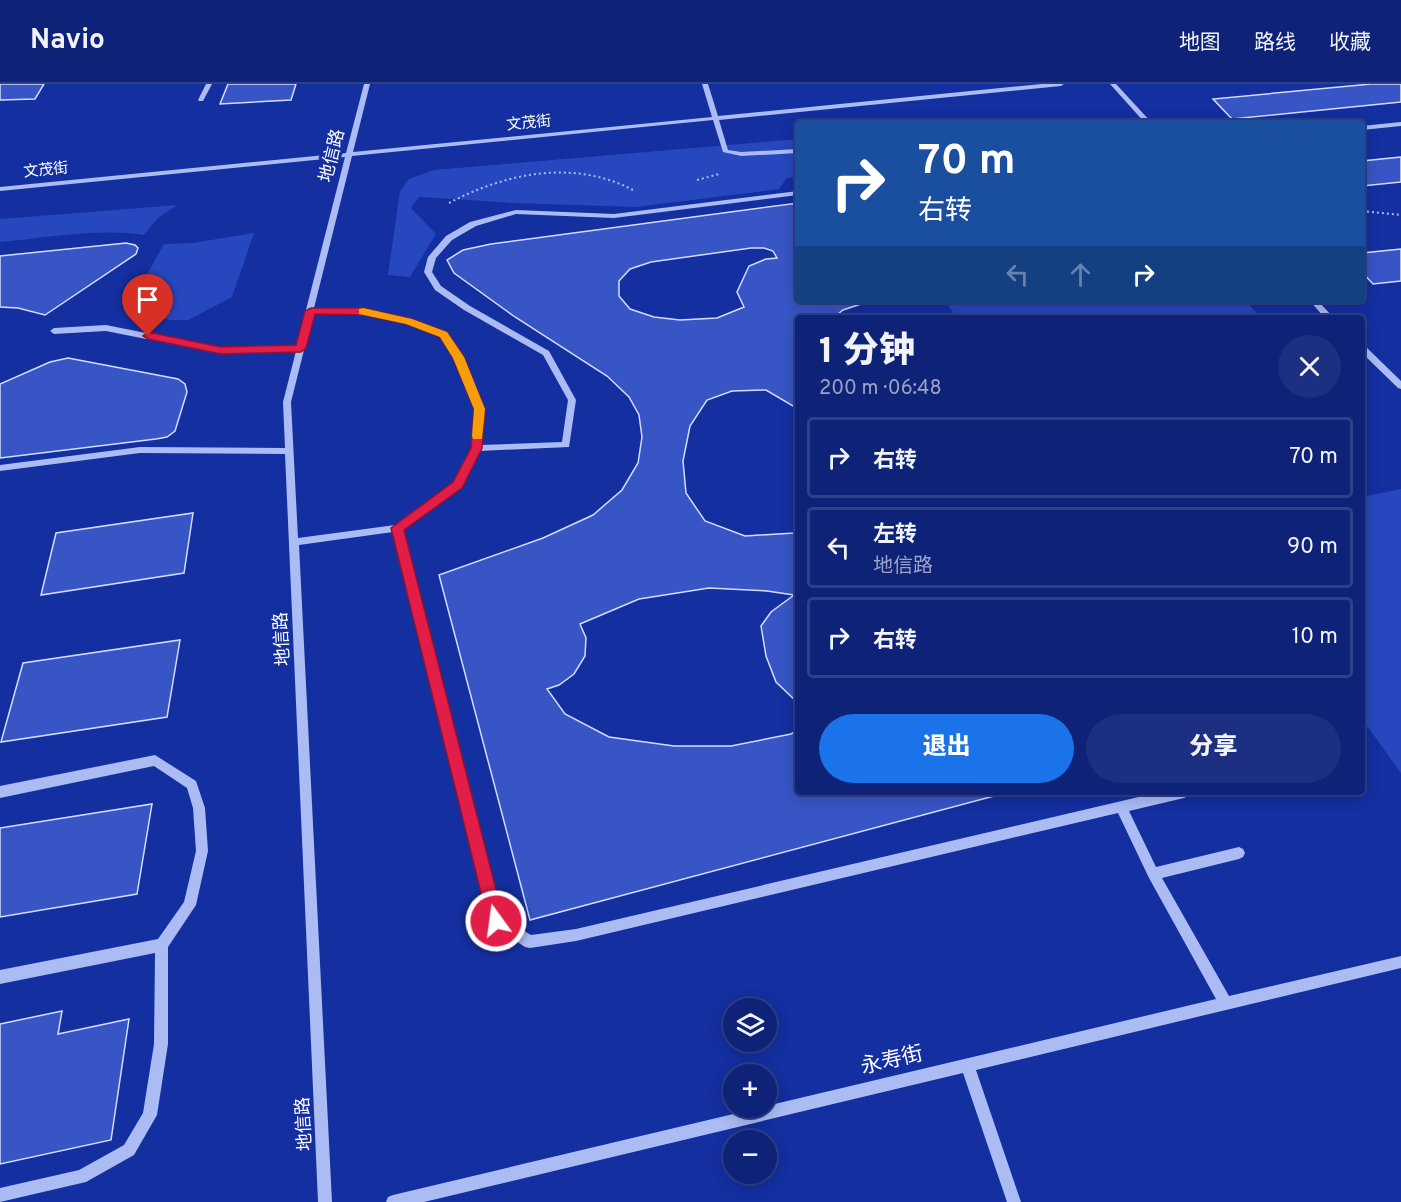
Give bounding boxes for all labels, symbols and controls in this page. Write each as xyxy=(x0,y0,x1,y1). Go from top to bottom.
text: Navio xyxy=(30,23,105,59)
text: 地图 xyxy=(1179,30,1221,57)
text: 路线 xyxy=(1254,30,1296,57)
text: 收藏 xyxy=(1329,30,1371,57)
street label: 文茂街 xyxy=(506,112,552,136)
street label: 地信路 xyxy=(315,127,351,185)
text: 70 m xyxy=(918,136,1016,189)
icon: right xyxy=(819,144,897,222)
street label: 文茂街 xyxy=(23,159,69,183)
text: 右转 xyxy=(918,195,972,229)
icon: left xyxy=(1001,258,1034,291)
icon: ahead xyxy=(1064,258,1097,291)
icon: right xyxy=(1127,258,1160,291)
pin xyxy=(122,274,173,336)
icon: arrive xyxy=(131,283,164,316)
text: 1 分钟 xyxy=(819,330,915,376)
button: close xyxy=(1278,335,1341,398)
text: 200 m · 06:48 xyxy=(819,376,942,402)
icon: right xyxy=(822,441,855,474)
text: 70 m xyxy=(1289,444,1338,471)
text: 右转 xyxy=(873,448,917,475)
text: 左转 xyxy=(873,522,917,549)
icon: left xyxy=(822,531,855,564)
text: 90 m xyxy=(1287,534,1338,561)
text: 地信路 xyxy=(873,554,933,580)
street label: 地信路 xyxy=(270,611,296,667)
icon: right xyxy=(822,621,855,654)
text: 10 m xyxy=(1292,624,1338,651)
text: 右转 xyxy=(873,628,917,655)
button: 退出 xyxy=(819,714,1074,783)
button: 分享 xyxy=(1086,714,1341,783)
position arrow xyxy=(464,889,528,953)
map controls xyxy=(723,998,777,1184)
button: layers xyxy=(723,998,777,1052)
street label: 永寿街 xyxy=(858,1041,926,1081)
button: + xyxy=(723,1064,777,1118)
street label: 地信路 xyxy=(292,1096,318,1152)
button: − xyxy=(723,1130,777,1184)

